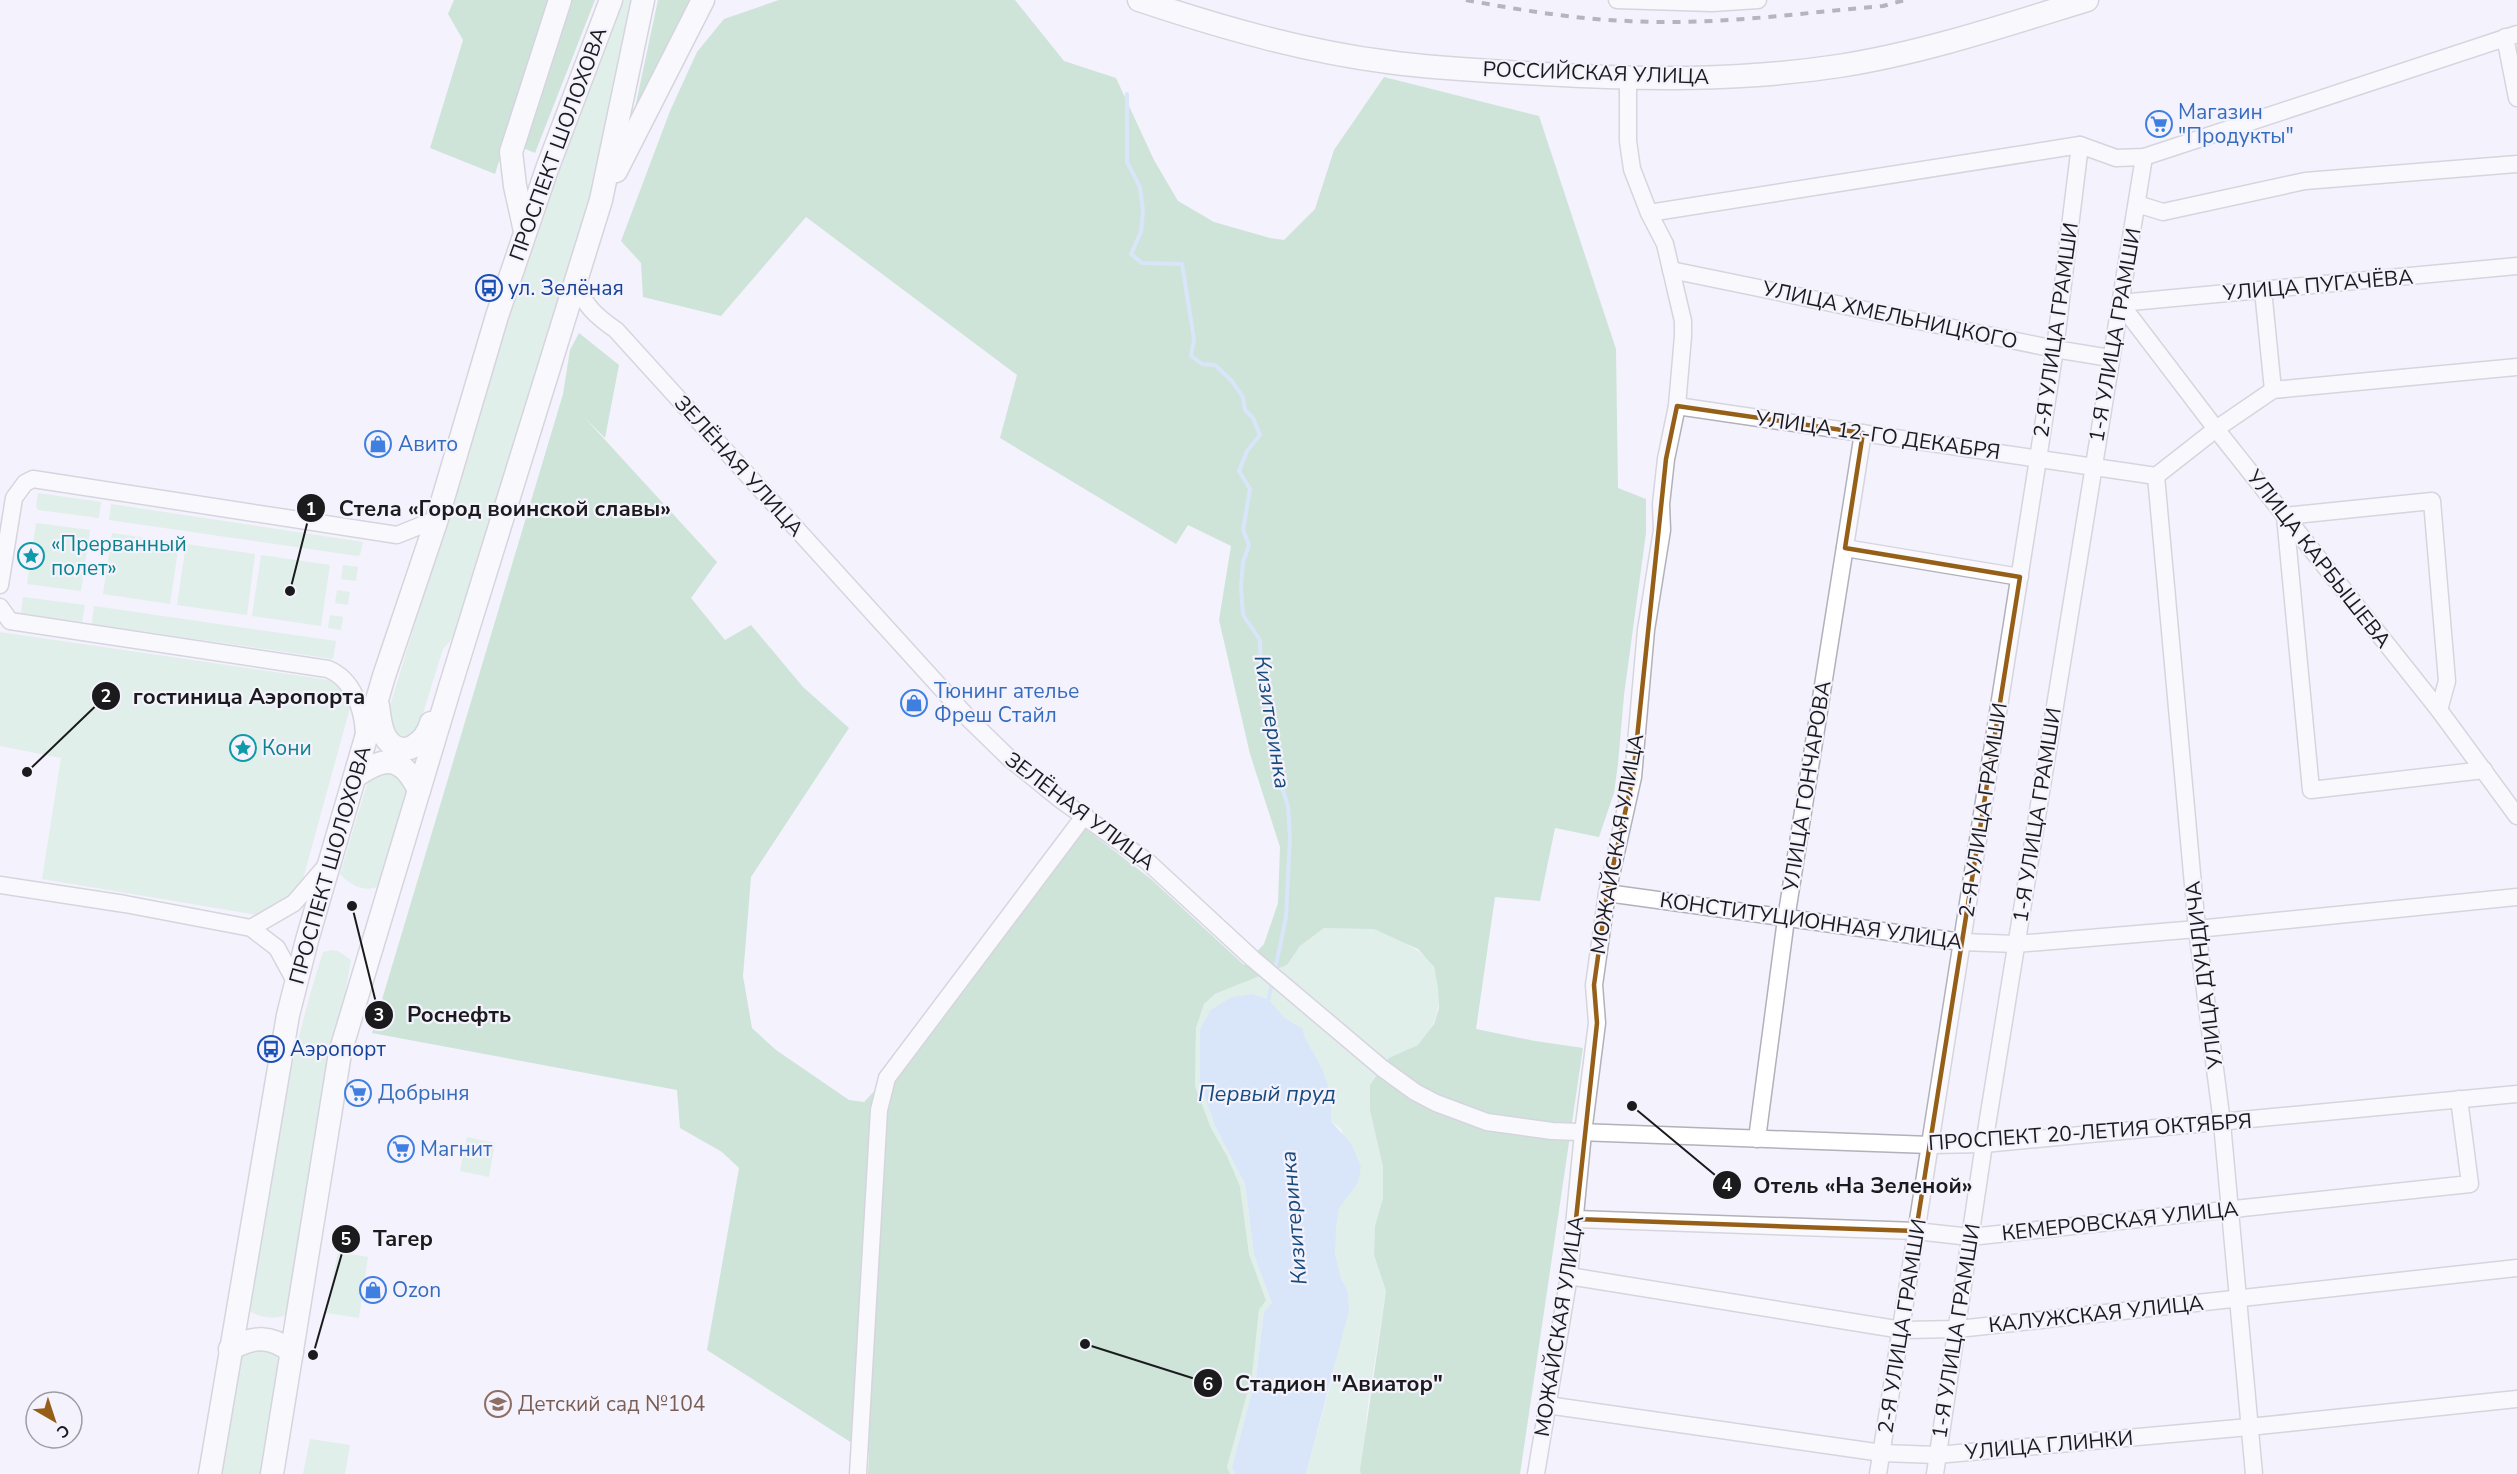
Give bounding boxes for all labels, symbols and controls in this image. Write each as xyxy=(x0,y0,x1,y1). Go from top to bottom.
street label: ПРОСПЕКТ ШОЛОХОВА xyxy=(503,23,613,265)
street label: РОССИЙСКАЯ УЛИЦА xyxy=(1482,55,1710,91)
place label: Магазин "Продукты" xyxy=(2178,98,2294,150)
supermarket icon: Магазин "Продукты" xyxy=(2144,109,2174,139)
street label: 2-Я УЛИЦА ГРАМШИ xyxy=(2027,221,2085,439)
street label: 1-Я УЛИЦА ГРАМШИ xyxy=(2082,226,2148,444)
street label: УЛИЦА ПУГАЧЁВА xyxy=(2221,263,2414,307)
bus stop icon: ул. Зелёная xyxy=(474,273,504,303)
place label: ул. Зелёная xyxy=(508,274,624,302)
street label: УЛИЦА ХМЕЛЬНИЦКОГО xyxy=(1759,274,2020,356)
street label: ЗЕЛЁНАЯ УЛИЦА xyxy=(668,389,810,543)
street label: УЛИЦА 12-ГО ДЕКАБРЯ xyxy=(1753,404,2002,466)
shop icon: Авито xyxy=(363,429,393,459)
place label: Авито xyxy=(398,430,458,458)
street label: УЛИЦА КАРБЫШЕВА xyxy=(2240,463,2397,654)
callout: Стела «Город воинской славы» xyxy=(296,488,683,528)
text: Стела «Город воинской славы» xyxy=(339,494,671,524)
text: 1 xyxy=(306,497,316,521)
place label: «Пpepвaнный пoлeт» xyxy=(51,530,187,582)
place icon: «Пpepвaнный пoлeт» xyxy=(16,541,46,571)
water label: Кизитеринка xyxy=(1247,653,1297,791)
callout: гостиница Аэропорта xyxy=(91,676,378,716)
place label: Тюнинг ателье Фреш Стайл xyxy=(934,677,1079,729)
street label: УЛИЦА ГОНЧАРОВА xyxy=(1776,679,1838,894)
text: гостиница Аэропорта xyxy=(133,682,365,712)
text: 2 xyxy=(101,684,111,708)
shop icon: Тюнинг ателье Фреш Стайл xyxy=(899,688,929,718)
street label: 2-Я УЛИЦА ГРАМШИ xyxy=(1952,701,2014,919)
street label: 1-Я УЛИЦА ГРАМШИ xyxy=(2006,706,2068,924)
street label: МОЖАЙСКАЯ УЛИЦА xyxy=(1584,732,1650,956)
place icon: Кони xyxy=(228,733,258,763)
place label: Кони xyxy=(262,734,312,762)
street label: ПРОСПЕКТ ШОЛОХОВА xyxy=(283,743,377,987)
street label: ЗЕЛЁНАЯ УЛИЦА xyxy=(999,745,1161,877)
street label: УЛИЦА ДУНДИЧА xyxy=(2179,879,2230,1072)
street label: КОНСТИТУЦИОННАЯ УЛИЦА xyxy=(1658,886,1964,956)
callout: Роснефть xyxy=(364,995,523,1035)
text: Роснефть xyxy=(407,1000,511,1030)
text: 3 xyxy=(374,1003,384,1027)
bus stop icon: Аэропорт xyxy=(256,1034,286,1064)
place label: Аэропорт xyxy=(290,1035,387,1063)
supermarket icon: Добрыня xyxy=(343,1078,373,1108)
place label: Добрыня xyxy=(378,1079,470,1107)
water label: Первый пруд xyxy=(1198,1079,1336,1109)
street label: ПРОСПЕКТ 20-ЛЕТИЯ ОКТЯБРЯ xyxy=(1927,1107,2253,1157)
supermarket icon: Магнит xyxy=(386,1134,416,1164)
place label: Магнит xyxy=(420,1135,493,1163)
water label: Кизитеринка xyxy=(1273,1150,1315,1286)
callout: Отель «На Зеленой» xyxy=(1712,1165,1985,1205)
text: Отель «На Зеленой» xyxy=(1753,1171,1973,1201)
text: 4 xyxy=(1722,1173,1733,1197)
street label: КЕМЕРОВСКАЯ УЛИЦА xyxy=(2000,1195,2240,1247)
street label: МОЖАЙСКАЯ УЛИЦА xyxy=(1528,1213,1590,1439)
street label: 2-Я УЛИЦА ГРАМШИ xyxy=(1871,1217,1933,1435)
callout: Тагер xyxy=(331,1219,445,1259)
street label: 1-Я УЛИЦА ГРАМШИ xyxy=(1925,1222,1987,1440)
text: Тагер xyxy=(373,1224,433,1254)
text: 5 xyxy=(341,1227,352,1251)
shop icon: Ozon xyxy=(358,1275,388,1305)
place label: Ozon xyxy=(392,1276,441,1304)
street label: КАЛУЖСКАЯ УЛИЦА xyxy=(1987,1289,2205,1339)
callout: Стадион "Авиатор" xyxy=(1193,1363,1455,1403)
text: Стадион "Авиатор" xyxy=(1235,1369,1443,1399)
text: 6 xyxy=(1203,1372,1214,1396)
school or university icon: Детский сад №104 xyxy=(483,1389,513,1419)
north arrow xyxy=(24,1390,84,1450)
place label: Детский сад №104 xyxy=(518,1390,705,1418)
text: С xyxy=(52,1419,74,1443)
street label: УЛИЦА ГЛИНКИ xyxy=(1963,1424,2134,1466)

